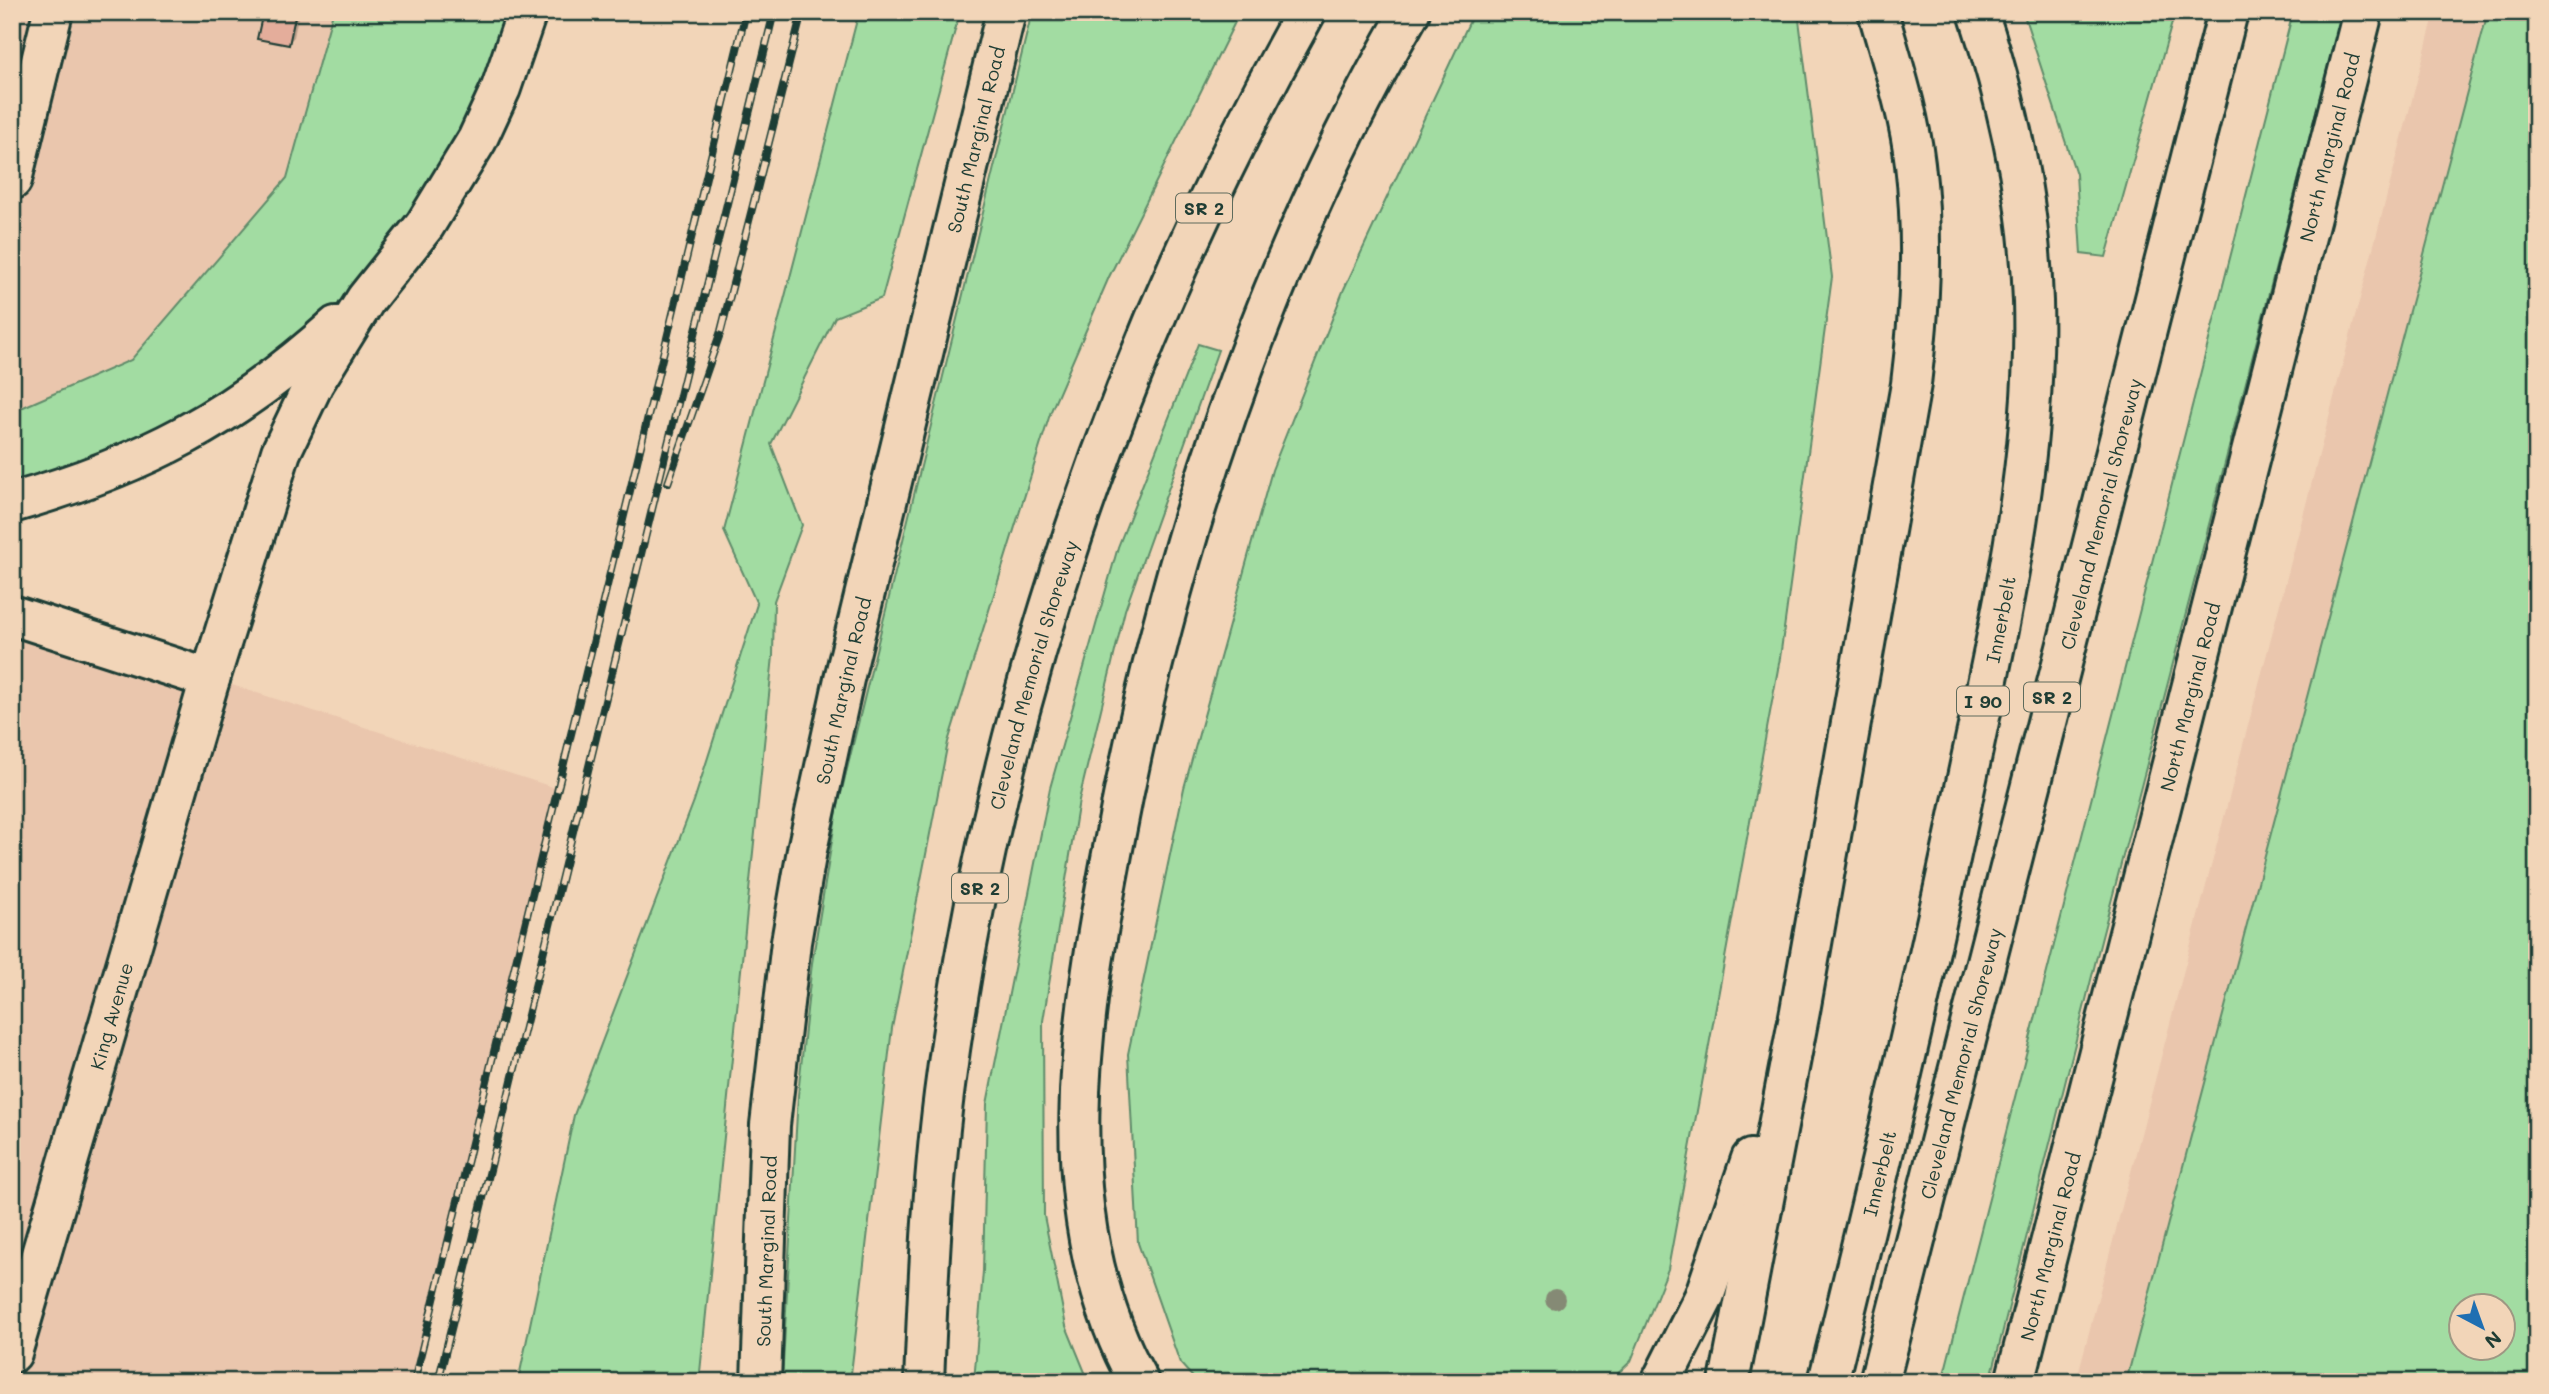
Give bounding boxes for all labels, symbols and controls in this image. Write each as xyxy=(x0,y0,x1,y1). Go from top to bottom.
street label: South Marginal Road xyxy=(940,43,1010,235)
street label: North Marginal Road xyxy=(2293,50,2365,244)
road number: SR 2 xyxy=(1176,194,1232,223)
street label: Cleveland Memorial Shoreway xyxy=(2054,375,2147,652)
street label: Cleveland Memorial Shoreway xyxy=(983,537,1083,812)
street label: Innerbelt xyxy=(1979,574,2020,665)
street label: South Marginal Road xyxy=(809,594,876,787)
street label: North Marginal Road xyxy=(2153,600,2225,794)
road number: SR 2 xyxy=(2024,682,2080,712)
road number: I 90 xyxy=(1957,686,2009,716)
road number: SR 2 xyxy=(952,874,1008,903)
street label: Cleveland Memorial Shoreway xyxy=(1914,925,2007,1202)
street label: King Avenue xyxy=(84,959,138,1073)
street label: Innerbelt xyxy=(1856,1128,1901,1219)
street label: North Marginal Road xyxy=(2013,1149,2085,1343)
street label: South Marginal Road xyxy=(750,1155,781,1347)
north arrow xyxy=(2448,1292,2518,1362)
text: N xyxy=(2480,1326,2507,1354)

